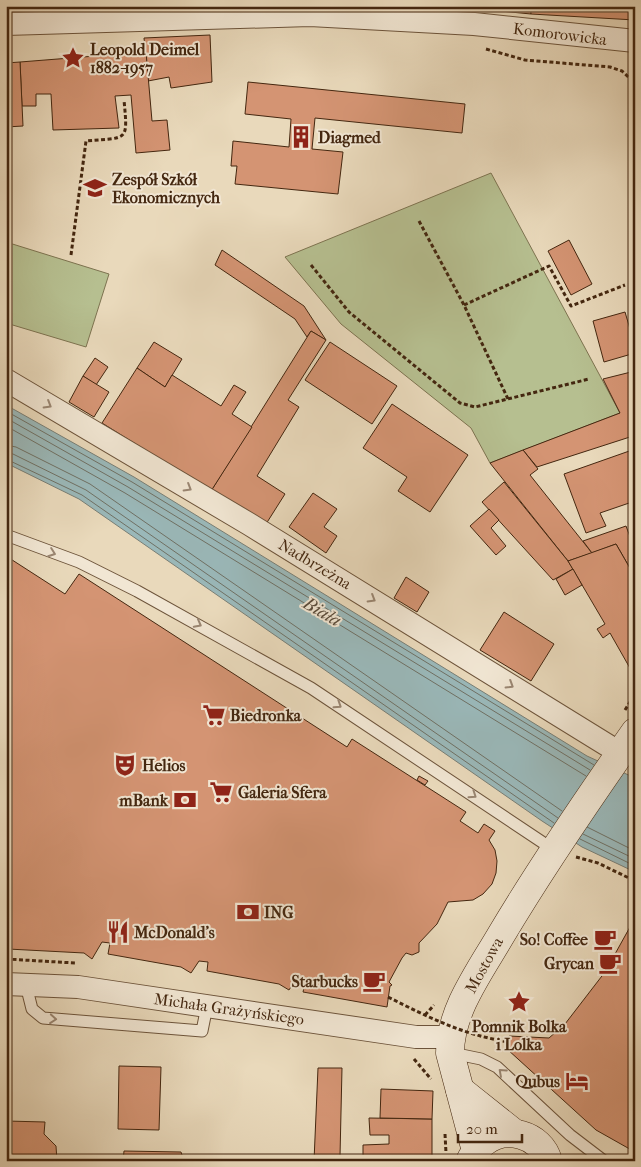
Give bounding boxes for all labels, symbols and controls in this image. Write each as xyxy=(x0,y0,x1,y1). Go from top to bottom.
street label: Komorowicka xyxy=(512,19,609,49)
place label: Leopold Deimel 1882-1957 xyxy=(90,40,200,78)
place icon: Leopold Deimel 1882-1957 xyxy=(60,45,86,71)
building icon: Diagmed xyxy=(288,124,314,150)
place label: Diagmed xyxy=(318,128,382,148)
place label: Zespół Szkół Ekonomicznych xyxy=(112,170,221,208)
school or university icon: Zespół Szkół Ekonomicznych xyxy=(82,175,108,201)
one-way arrow xyxy=(43,399,52,409)
one-way arrow xyxy=(183,481,192,491)
street label: Nadbrzeżna xyxy=(275,535,355,594)
one-way arrow xyxy=(47,547,55,557)
water label: Biała xyxy=(298,592,345,631)
one-way arrow xyxy=(367,593,376,603)
one-way arrow xyxy=(192,617,201,627)
one-way arrow xyxy=(505,678,514,688)
one-way arrow xyxy=(333,699,342,709)
supermarket icon: Biedronka xyxy=(201,702,227,728)
place label: Biedronka xyxy=(230,706,302,725)
theatre icon: Helios xyxy=(112,752,138,778)
place label: Helios xyxy=(142,756,185,775)
supermarket icon: Galeria Sfera xyxy=(208,779,234,805)
place label: Galeria Sfera xyxy=(238,783,327,802)
bank icon: mBank xyxy=(172,787,198,813)
one-way arrow xyxy=(468,789,477,798)
place label: mBank xyxy=(118,791,169,810)
bank icon: ING xyxy=(235,899,261,925)
place label: ING xyxy=(264,903,294,922)
restaurant icon: McDonald's xyxy=(105,919,131,945)
place label: McDonald's xyxy=(133,923,215,942)
cafe icon: So! Coffee xyxy=(592,926,618,952)
place label: So! Coffee xyxy=(520,930,588,949)
street label: Mostowa xyxy=(461,933,507,996)
cafe icon: Grycan xyxy=(597,950,623,976)
place label: Grycan xyxy=(544,954,595,974)
cafe icon: Starbucks xyxy=(361,968,387,994)
place label: Starbucks xyxy=(291,972,358,991)
street label: Michała Grażyńskiego xyxy=(153,989,305,1029)
place icon: Pomnik Bolka i Lolka xyxy=(506,989,532,1015)
one-way arrow xyxy=(49,1013,57,1024)
place label: Pomnik Bolka i Lolka xyxy=(472,1017,567,1054)
hotel icon: Qubus xyxy=(564,1068,590,1094)
one-way arrow xyxy=(498,1069,507,1078)
place label: Qubus xyxy=(515,1072,560,1091)
scale bar xyxy=(458,1112,522,1144)
text: 20 m xyxy=(466,1120,498,1138)

